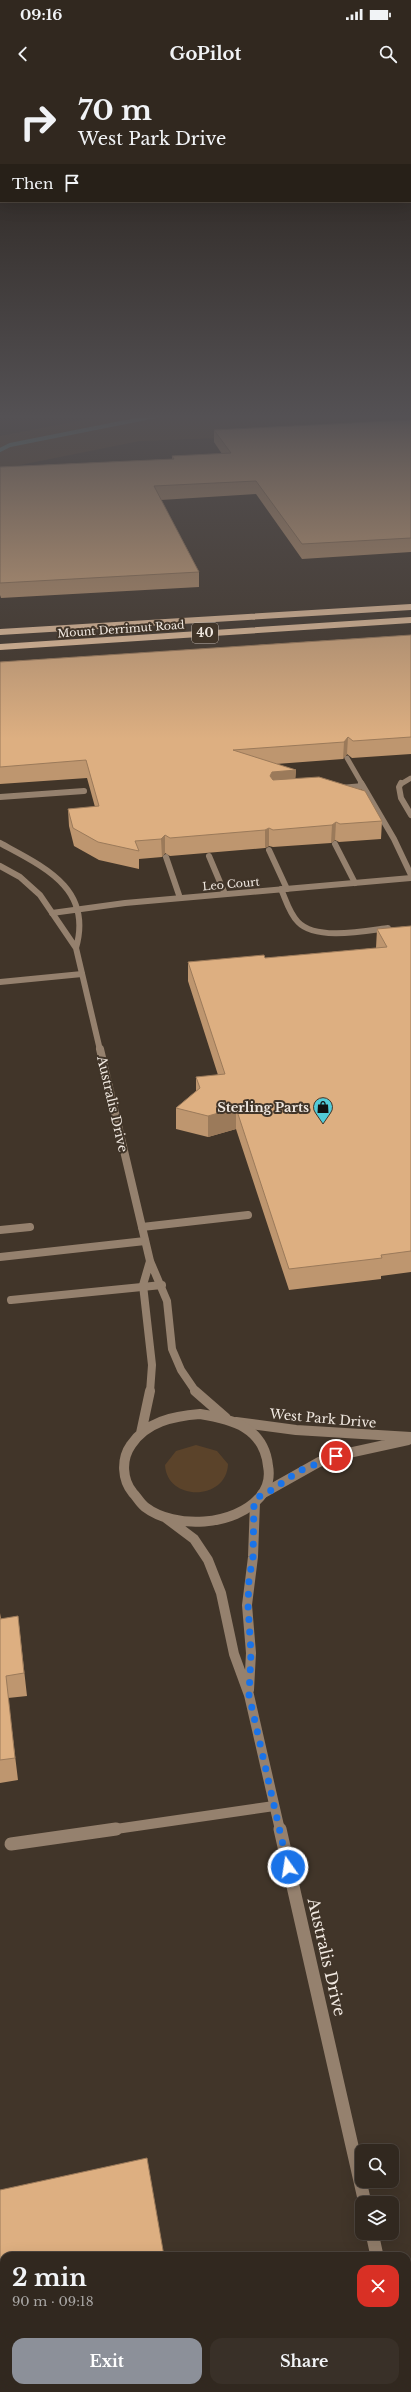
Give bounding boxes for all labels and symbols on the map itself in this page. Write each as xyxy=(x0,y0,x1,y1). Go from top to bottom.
street label: Mount Derrimut Road xyxy=(57,618,185,640)
road number: 40 xyxy=(192,623,218,643)
street label: Leo Court xyxy=(202,874,261,893)
street label: Australis Drive xyxy=(93,1053,132,1154)
shop icon: Sterling Parts xyxy=(312,1096,334,1124)
place label: Sterling Parts xyxy=(217,1099,309,1116)
street label: West Park Drive xyxy=(268,1405,377,1432)
pin xyxy=(319,1439,353,1473)
position arrow xyxy=(267,1846,309,1888)
street label: Australis Drive xyxy=(303,1895,350,2018)

